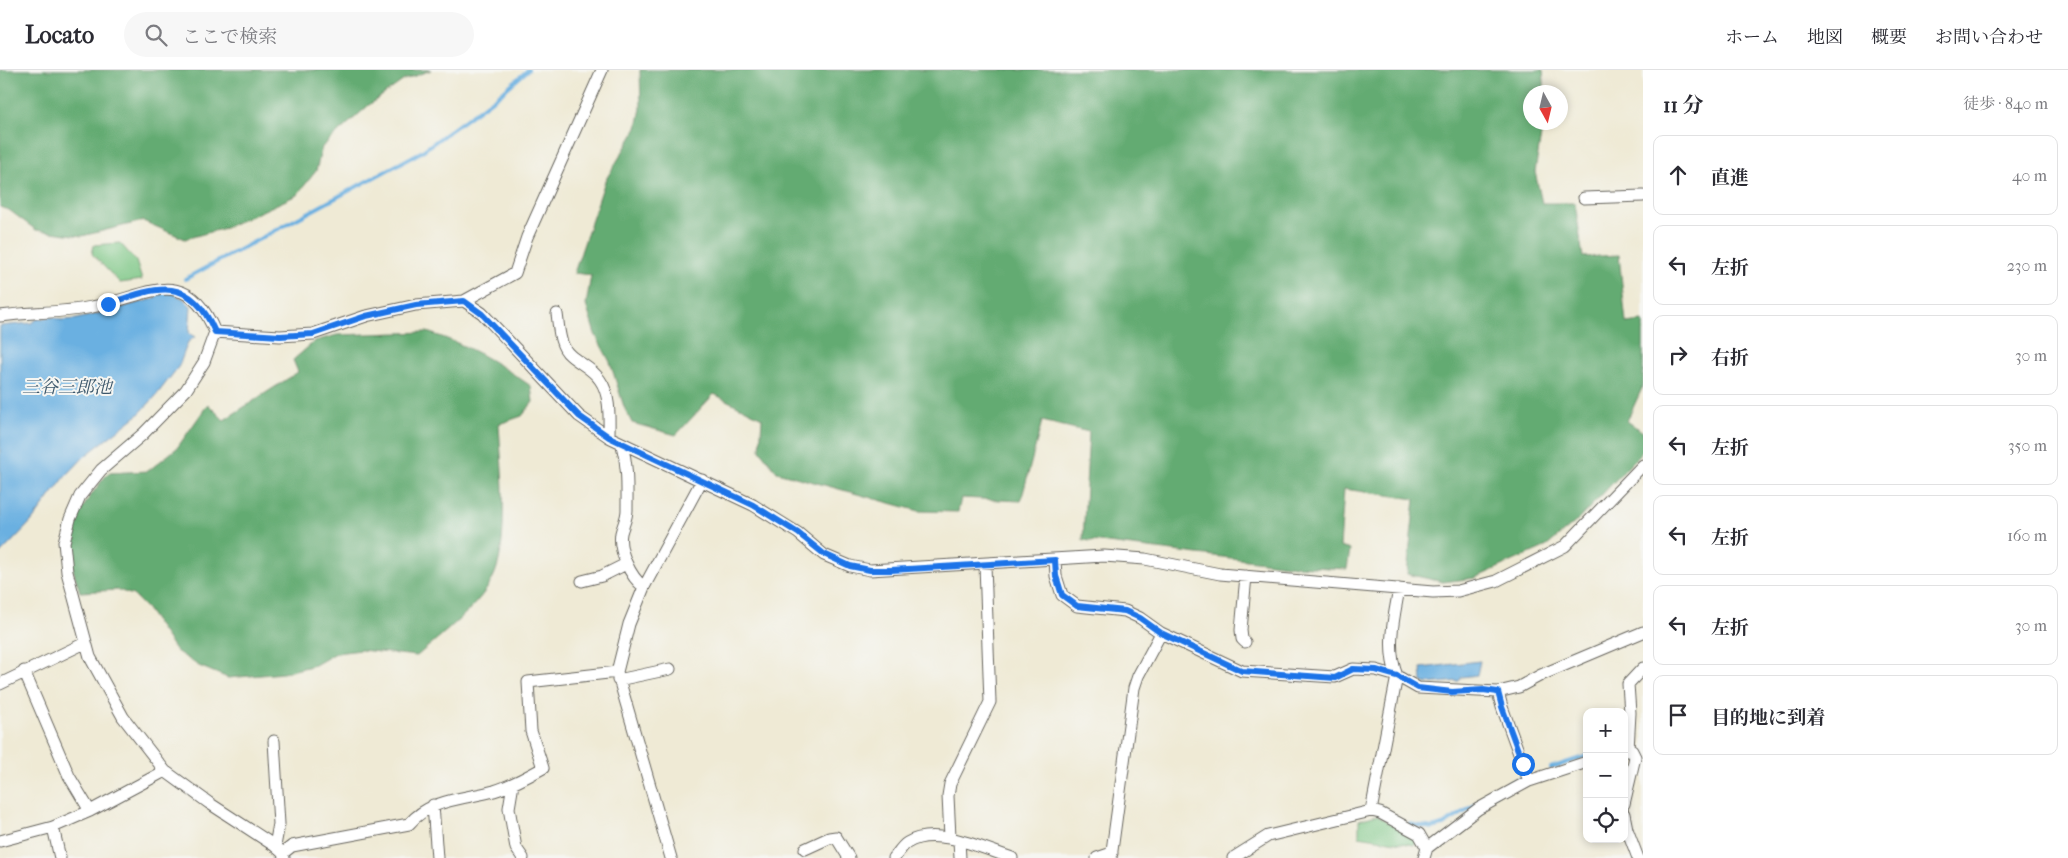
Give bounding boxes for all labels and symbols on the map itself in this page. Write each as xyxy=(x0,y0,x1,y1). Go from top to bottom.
north arrow xyxy=(1523,85,1568,130)
route end xyxy=(97,293,120,316)
water label: 三谷三郎池 xyxy=(22,377,114,398)
route start xyxy=(1512,753,1535,776)

